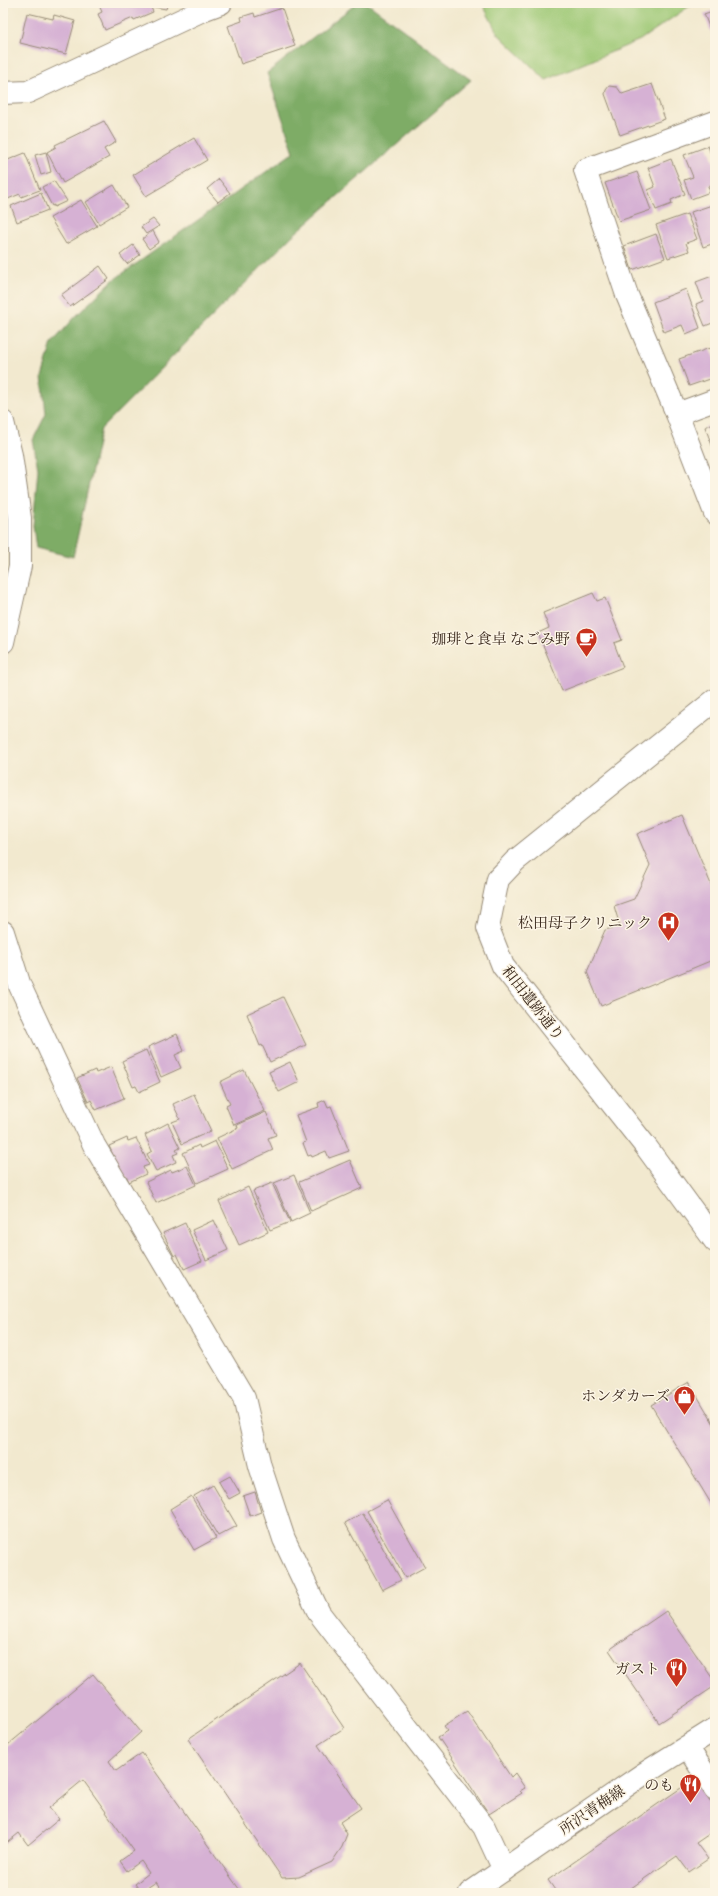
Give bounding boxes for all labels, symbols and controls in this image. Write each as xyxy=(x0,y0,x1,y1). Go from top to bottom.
cafe icon: 珈琲と食卓 なごみ野 xyxy=(573,626,599,659)
place label: 珈琲と食卓 なごみ野 xyxy=(432,630,570,648)
hospital icon: 松田母子クリニック xyxy=(655,910,681,943)
place label: 松田母子クリニック xyxy=(518,914,652,932)
street label: 和田遺跡通り xyxy=(498,962,568,1044)
shop icon: ホンダカーズ xyxy=(672,1383,698,1416)
place label: ホンダカーズ xyxy=(581,1387,670,1405)
restaurant icon: ガスト xyxy=(663,1656,689,1689)
place label: ガスト xyxy=(615,1660,660,1678)
restaurant icon: のも xyxy=(677,1772,703,1805)
place label: のも xyxy=(644,1776,674,1794)
street label: 所沢青梅線 xyxy=(556,1782,628,1838)

